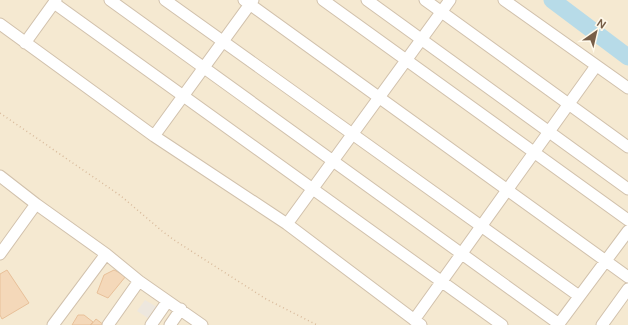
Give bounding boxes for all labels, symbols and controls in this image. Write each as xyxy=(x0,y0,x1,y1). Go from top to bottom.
north arrow xyxy=(576,12,616,52)
text: N xyxy=(594,16,609,32)

